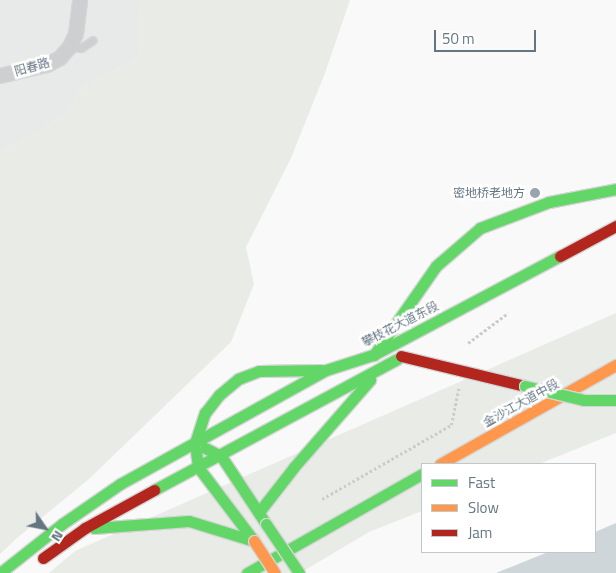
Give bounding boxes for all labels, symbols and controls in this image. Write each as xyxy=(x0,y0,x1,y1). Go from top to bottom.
scale bar xyxy=(436,20,538,52)
text: 50 m xyxy=(442,27,475,50)
street label: 阳春路 xyxy=(13,55,51,79)
place label: 密地桥老地方 xyxy=(453,186,525,200)
marker: 密地桥老地方 xyxy=(529,187,541,199)
street label: 攀枝花大道东段 xyxy=(359,299,441,349)
street label: 金沙江大道中段 xyxy=(481,376,561,430)
legend xyxy=(421,463,596,553)
text: Fast xyxy=(468,471,495,494)
text: Slow xyxy=(468,496,499,519)
north arrow xyxy=(20,503,70,553)
text: Jam xyxy=(468,521,492,544)
text: N xyxy=(47,527,69,546)

